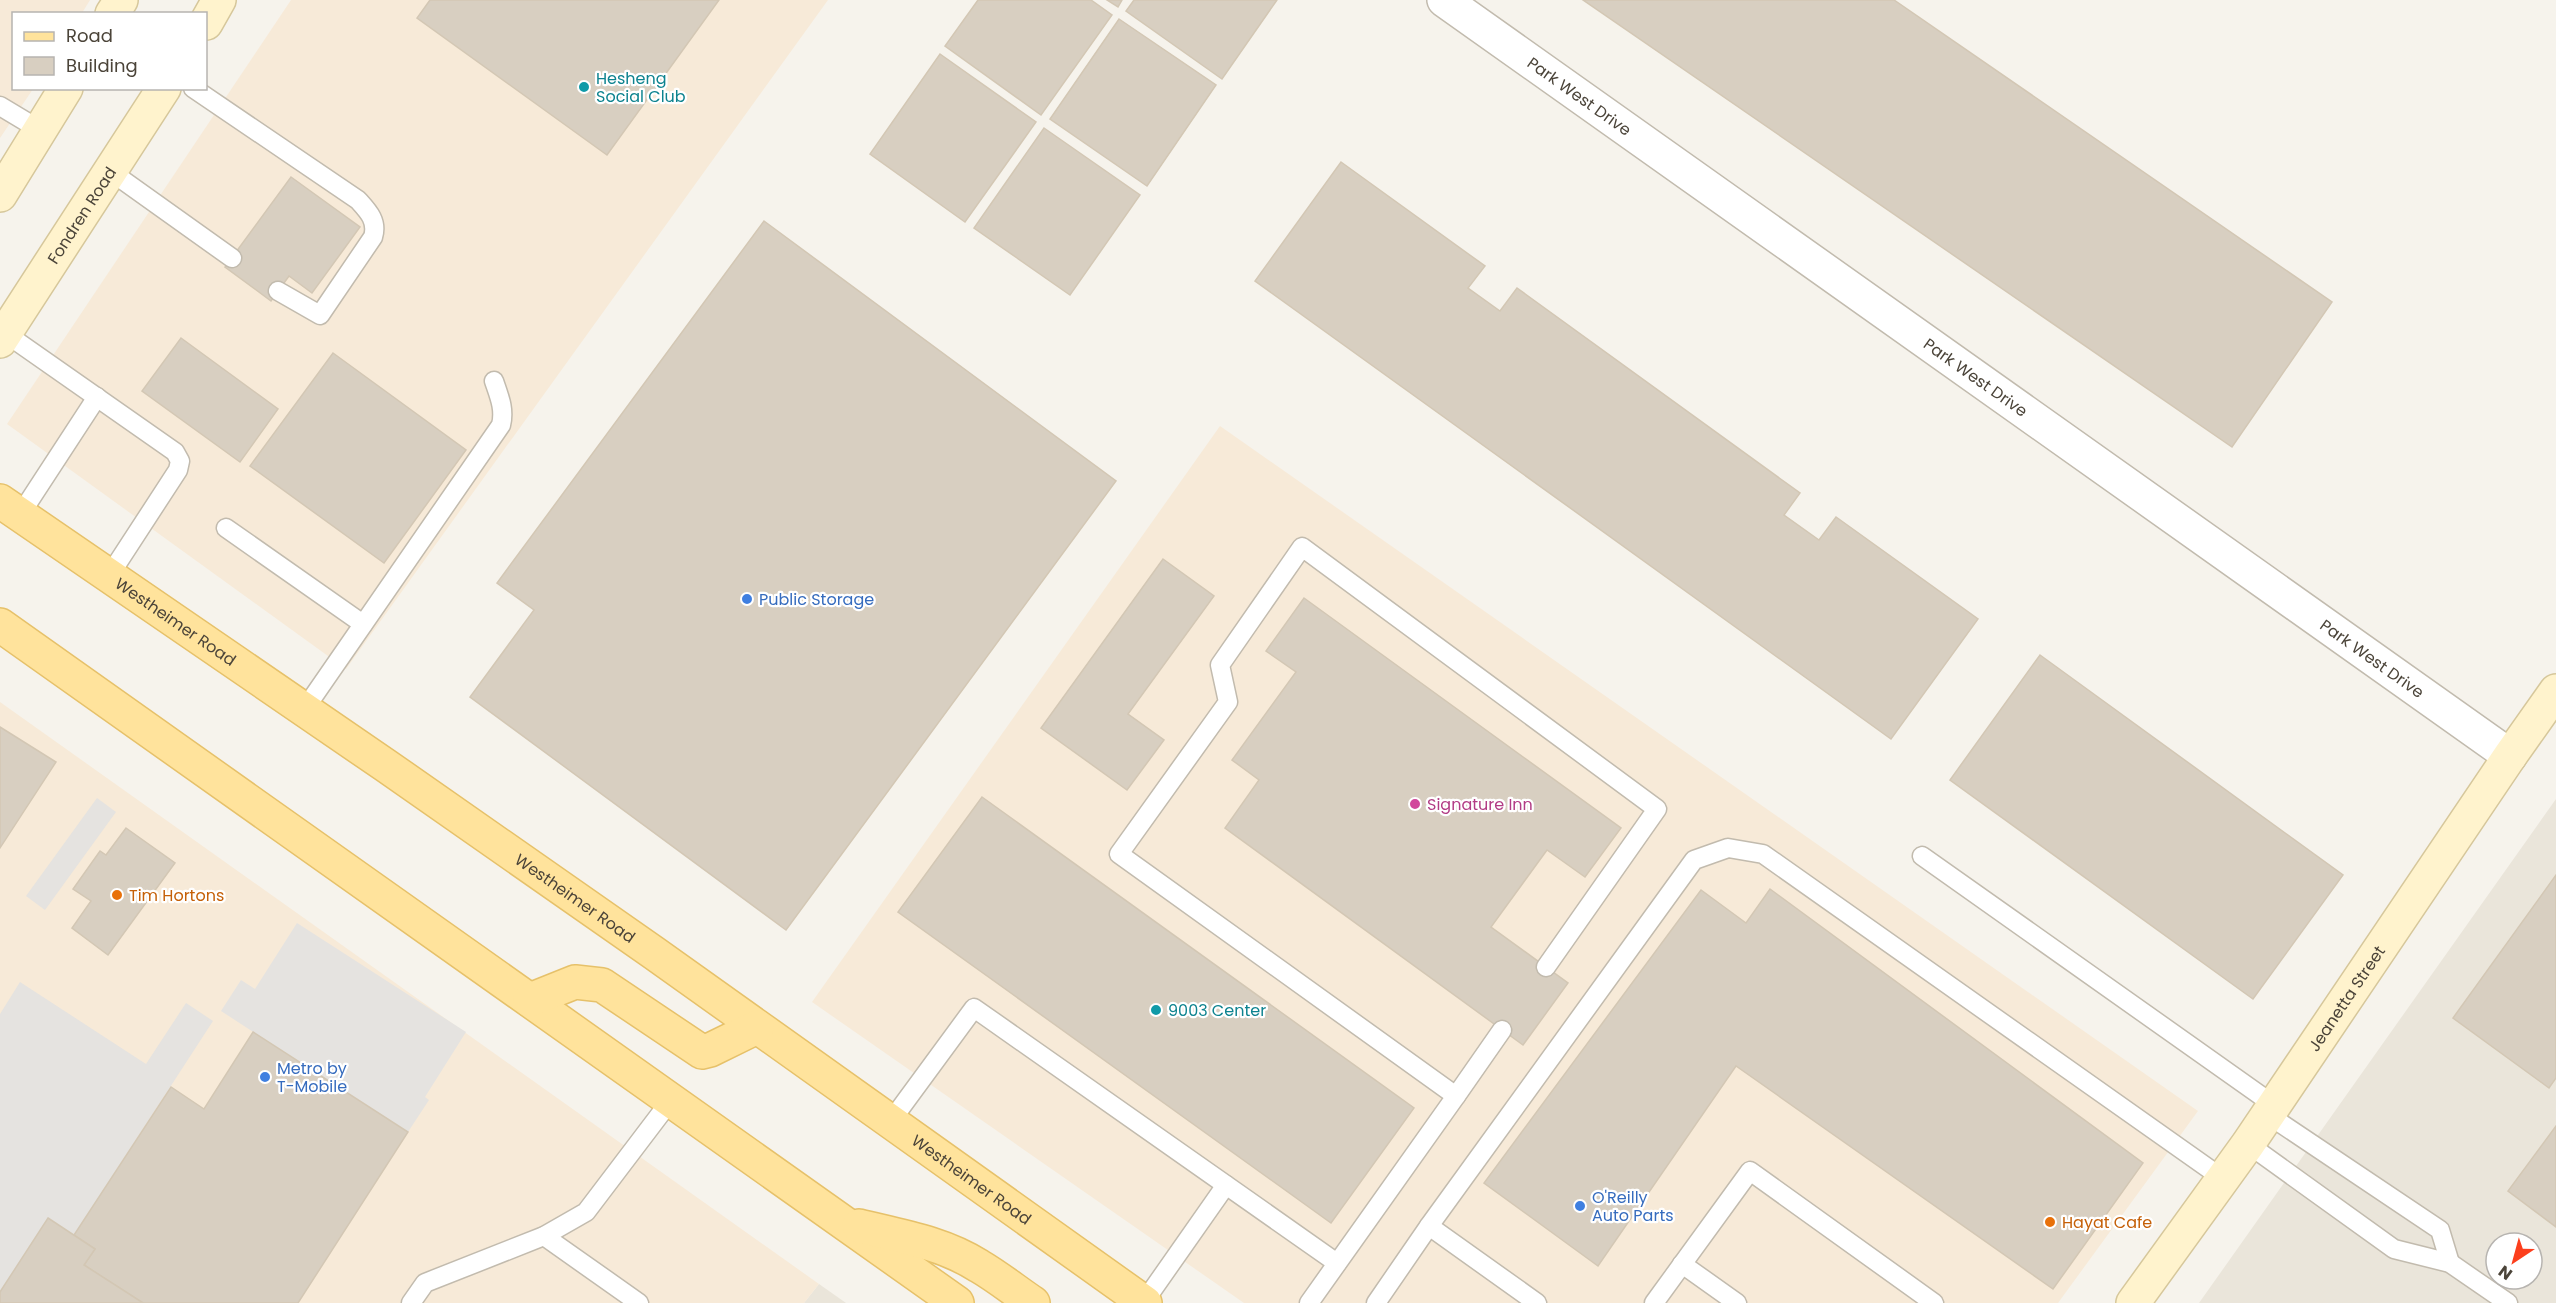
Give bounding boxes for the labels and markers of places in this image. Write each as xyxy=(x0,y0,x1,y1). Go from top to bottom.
place label: Hesheng Social Club xyxy=(596,67,686,108)
marker: Hesheng Social Club xyxy=(577,80,591,94)
place label: Public Storage xyxy=(759,588,874,611)
marker: Public Storage xyxy=(740,592,754,606)
place label: Signature Inn xyxy=(1427,793,1533,816)
marker: Signature Inn xyxy=(1408,797,1422,811)
place label: Tim Hortons xyxy=(129,884,224,907)
marker: Tim Hortons xyxy=(110,888,124,902)
place label: 9003 Center xyxy=(1168,999,1266,1022)
marker: 9003 Center xyxy=(1149,1003,1163,1017)
place label: Metro by T-Mobile xyxy=(277,1057,347,1098)
marker: Metro by T-Mobile xyxy=(258,1070,272,1084)
place label: O'Reilly Auto Parts xyxy=(1592,1186,1674,1227)
marker: O'Reilly Auto Parts xyxy=(1573,1199,1587,1213)
place label: Hayat Cafe xyxy=(2062,1211,2152,1234)
marker: Hayat Cafe xyxy=(2043,1215,2057,1229)

